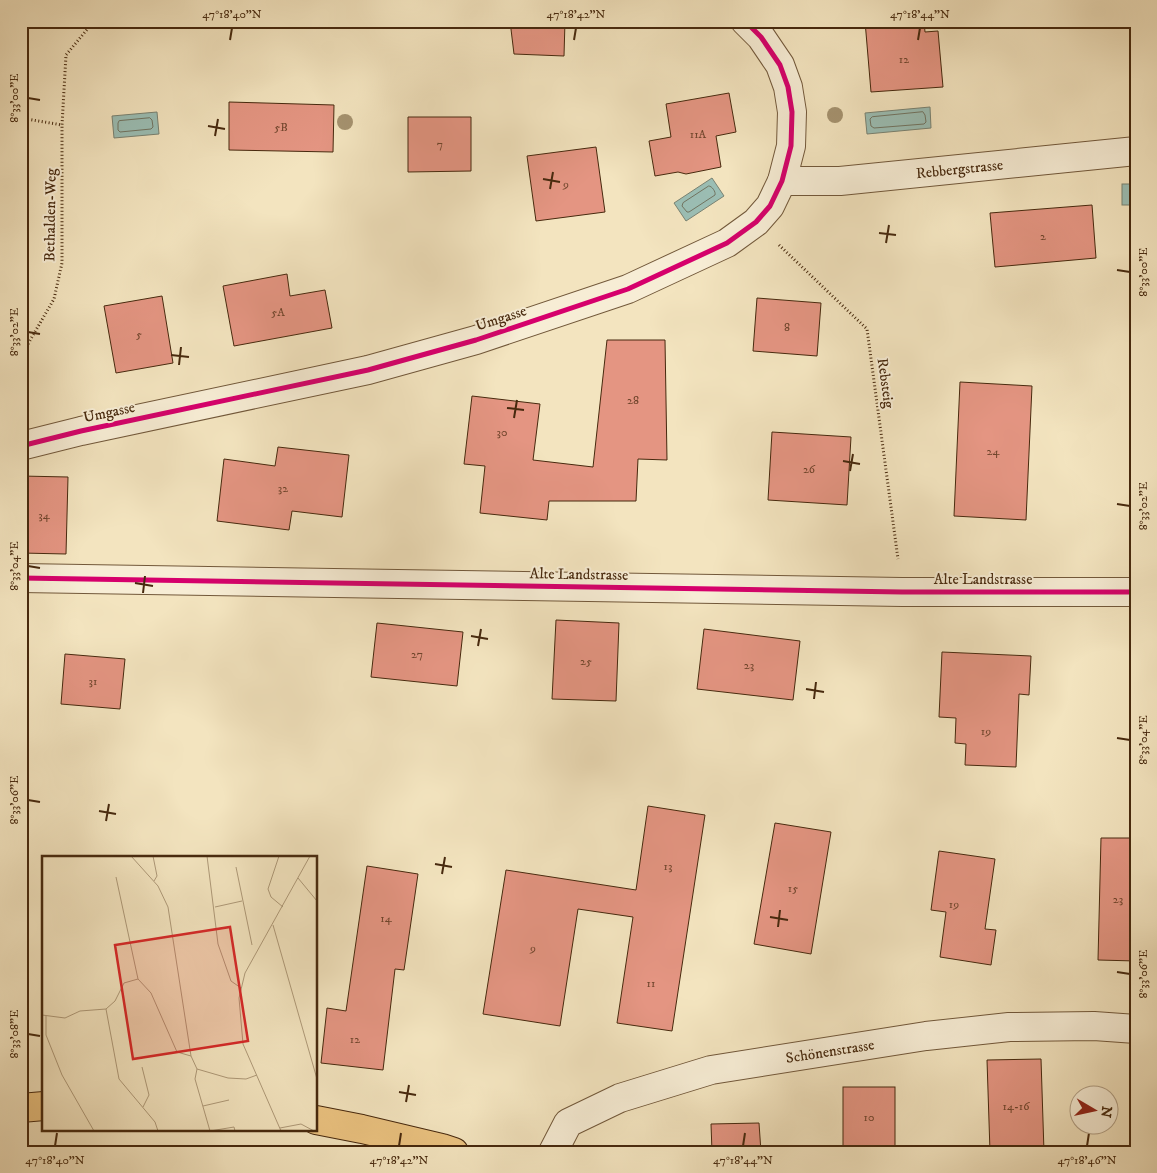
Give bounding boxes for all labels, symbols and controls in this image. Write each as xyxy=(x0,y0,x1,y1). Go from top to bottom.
text: 47°18'40"N xyxy=(202,7,262,22)
text: 47°18'42"N xyxy=(547,7,606,22)
text: 47°18'44"N xyxy=(890,7,950,22)
house number: 12 xyxy=(899,52,909,67)
text: 8°33'00"E xyxy=(7,73,22,123)
house number: 5B xyxy=(274,120,288,135)
house number: 11A xyxy=(690,127,707,142)
house number: 7 xyxy=(437,137,443,152)
street label: Rebbergstrasse xyxy=(915,156,1004,183)
street label: Bethalden-Weg xyxy=(40,167,61,262)
house number: 9 xyxy=(562,177,569,192)
house number: 2 xyxy=(1040,229,1046,244)
text: 8°33'00"E xyxy=(1136,247,1151,297)
street label: Umgasse xyxy=(473,301,529,336)
house number: 5A xyxy=(271,305,285,320)
text: 8°33'02"E xyxy=(7,307,22,356)
house number: 8 xyxy=(784,320,790,335)
house number: 5 xyxy=(136,327,142,342)
street label: Rebsteig xyxy=(873,357,899,410)
house number: 28 xyxy=(627,393,639,408)
street label: Umgasse xyxy=(81,398,137,427)
house number: 30 xyxy=(497,425,507,440)
house number: 24 xyxy=(987,444,1000,459)
house number: 26 xyxy=(803,462,816,477)
house number: 32 xyxy=(278,481,288,496)
text: 8°33'02"E xyxy=(1136,481,1151,530)
house number: 34 xyxy=(38,508,51,523)
text: 8°33'04"E xyxy=(7,541,22,591)
street label: Alte Landstrasse xyxy=(529,564,628,585)
street label: Alte Landstrasse xyxy=(934,570,1032,589)
house number: 27 xyxy=(411,647,423,662)
house number: 25 xyxy=(580,654,592,669)
house number: 23 xyxy=(744,658,754,673)
house number: 31 xyxy=(89,674,97,689)
text: 8°33'04"E xyxy=(1136,715,1151,765)
house number: 19 xyxy=(981,724,991,739)
text: 8°33'06"E xyxy=(7,775,22,825)
inset map xyxy=(42,856,318,1130)
house number: 13 xyxy=(664,859,672,874)
house number: 15 xyxy=(788,881,798,896)
house number: 23 xyxy=(1113,892,1123,907)
house number: 19 xyxy=(949,897,959,912)
house number: 14 xyxy=(380,911,393,926)
house number: 9 xyxy=(529,941,536,956)
text: 8°33'06"E xyxy=(1136,949,1151,999)
house number: 11 xyxy=(647,976,655,991)
text: 8°33'08"E xyxy=(7,1009,22,1058)
house number: 12 xyxy=(350,1032,360,1047)
street label: Schönenstrasse xyxy=(784,1035,876,1068)
north arrow xyxy=(1070,1086,1120,1136)
house number: 14-16 xyxy=(1003,1099,1030,1114)
text: N xyxy=(1096,1105,1116,1119)
house number: 10 xyxy=(864,1110,874,1125)
text: 47°18'40"N xyxy=(25,1153,85,1168)
text: 47°18'42"N xyxy=(370,1153,429,1168)
text: 47°18'44"N xyxy=(713,1153,773,1168)
text: 47°18'46"N xyxy=(1057,1153,1117,1168)

